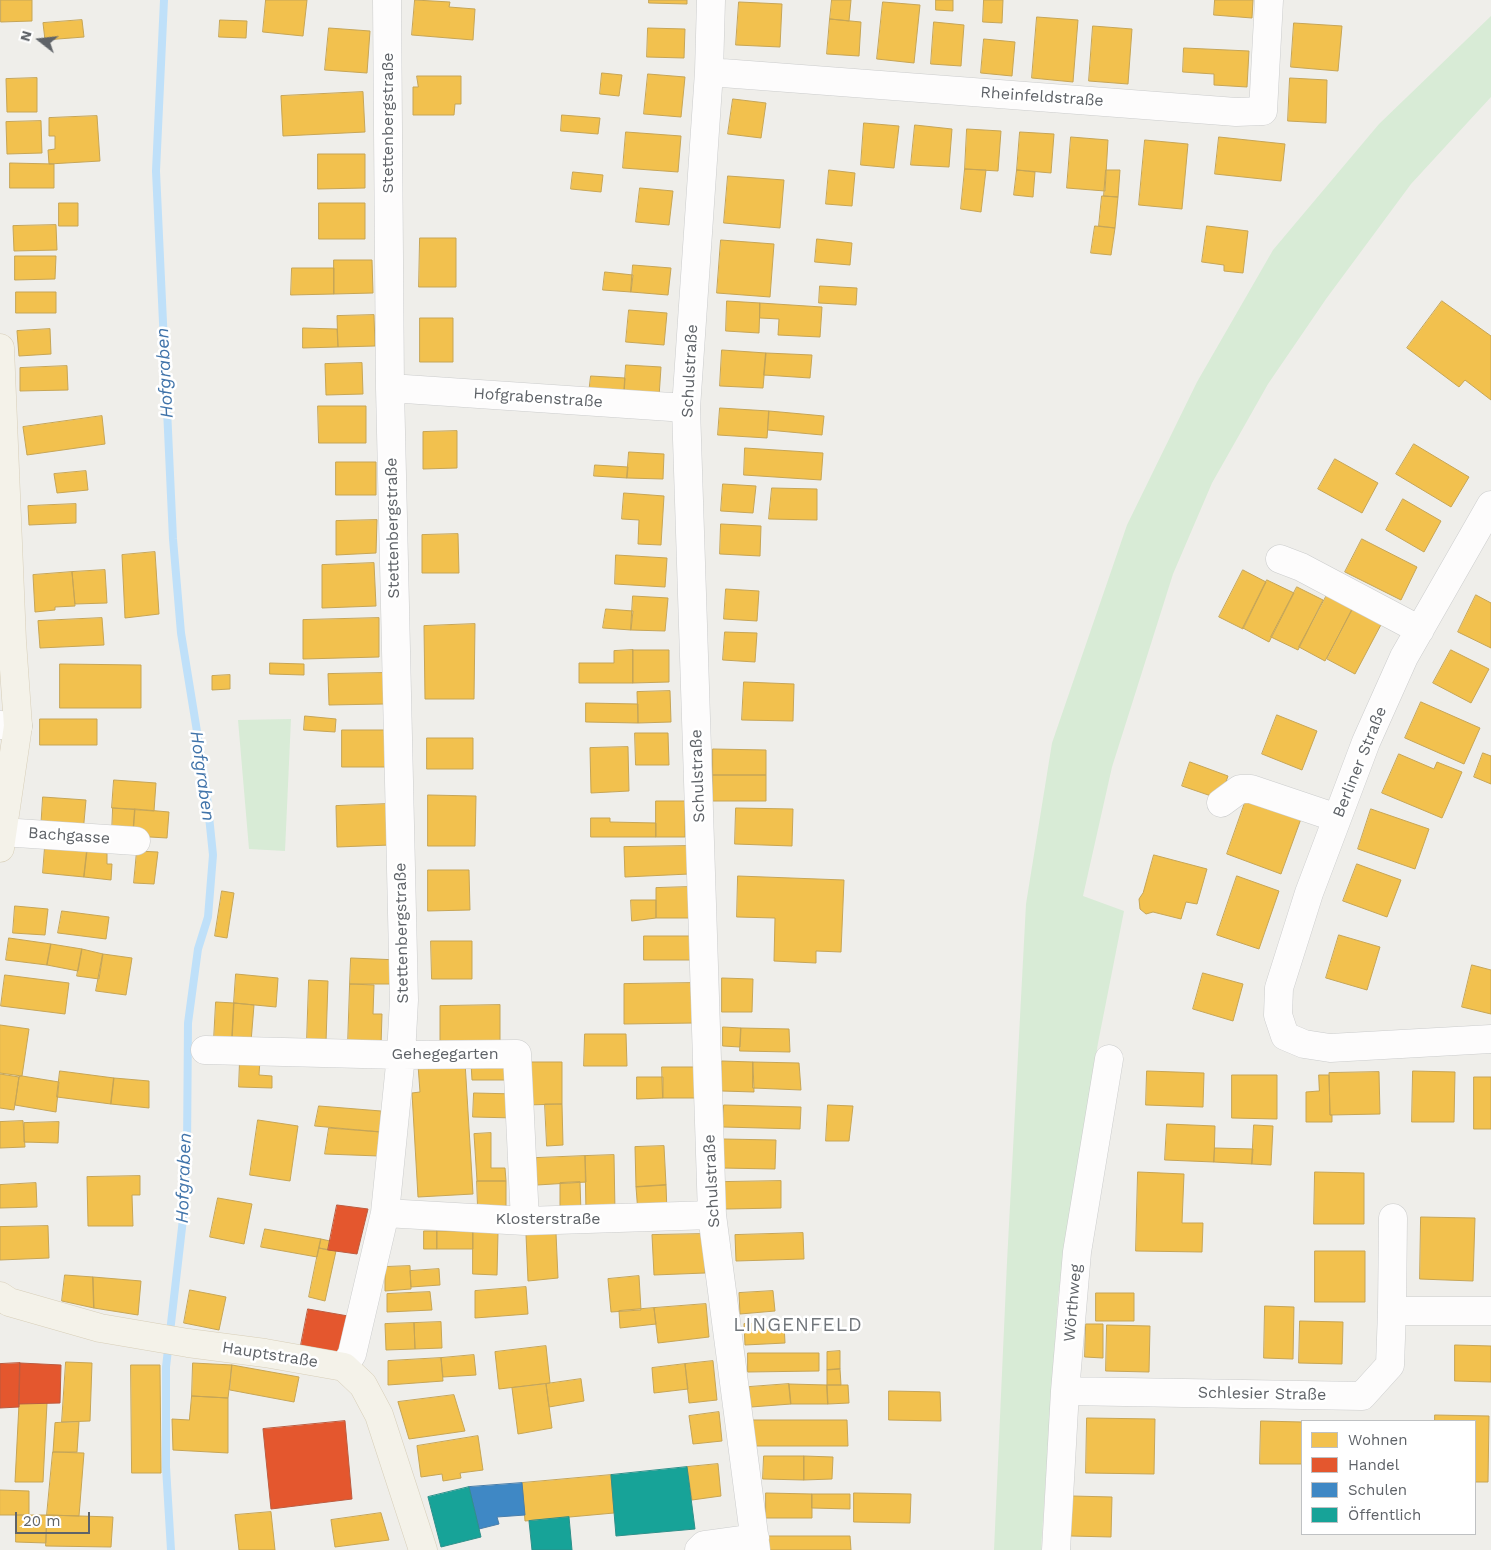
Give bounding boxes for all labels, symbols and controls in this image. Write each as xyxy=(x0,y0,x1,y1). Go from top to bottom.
north arrow xyxy=(15,15,65,65)
text: N xyxy=(16,29,35,43)
street label: Stettenbergstraße xyxy=(378,53,398,193)
street label: Rheinfeldstraße xyxy=(980,83,1104,111)
street label: Schulstraße xyxy=(678,324,702,418)
water label: Hofgraben xyxy=(152,327,178,419)
street label: Hofgrabenstraße xyxy=(473,384,603,412)
street label: Stettenbergstraße xyxy=(382,457,404,599)
street label: Berliner Straße xyxy=(1329,704,1391,820)
street label: Schulstraße xyxy=(687,729,709,823)
water label: Hofgraben xyxy=(185,730,219,822)
street label: Bachgasse xyxy=(27,824,111,848)
street label: Stettenbergstraße xyxy=(391,862,413,1004)
street label: Gehegegarten xyxy=(391,1044,499,1064)
water label: Hofgraben xyxy=(172,1132,196,1224)
street label: Schulstraße xyxy=(700,1134,724,1228)
street label: Klosterstraße xyxy=(495,1209,601,1229)
street label: Wörthweg xyxy=(1060,1263,1086,1343)
district label: LINGENFELD xyxy=(732,1314,864,1336)
street label: Hauptstraße xyxy=(221,1338,319,1372)
street label: Schlesier Straße xyxy=(1198,1383,1326,1405)
legend xyxy=(1301,1420,1476,1535)
text: Wohnen xyxy=(1348,1431,1407,1449)
text: Handel xyxy=(1348,1456,1399,1474)
text: Schulen xyxy=(1348,1481,1407,1499)
scale bar xyxy=(18,1502,92,1534)
text: Öffentlich xyxy=(1348,1506,1421,1524)
text: 20 m xyxy=(23,1512,61,1530)

